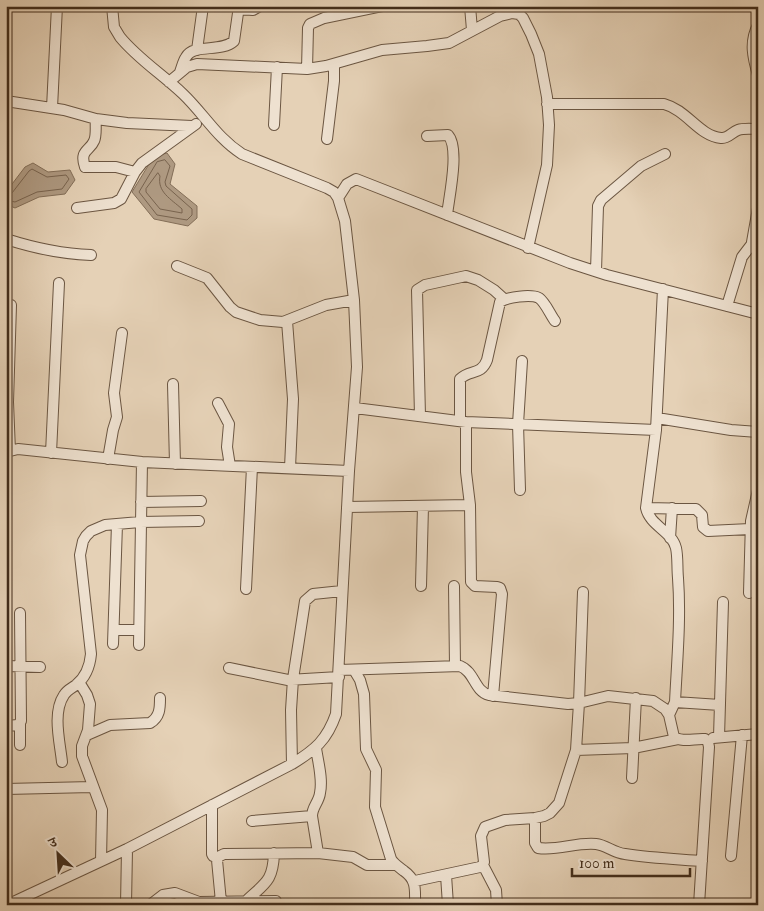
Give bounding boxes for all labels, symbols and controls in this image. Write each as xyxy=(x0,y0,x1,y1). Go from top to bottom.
north arrow xyxy=(32,828,82,878)
text: उ xyxy=(45,833,60,852)
scale bar xyxy=(572,846,689,878)
text: 100 m xyxy=(579,854,615,873)

